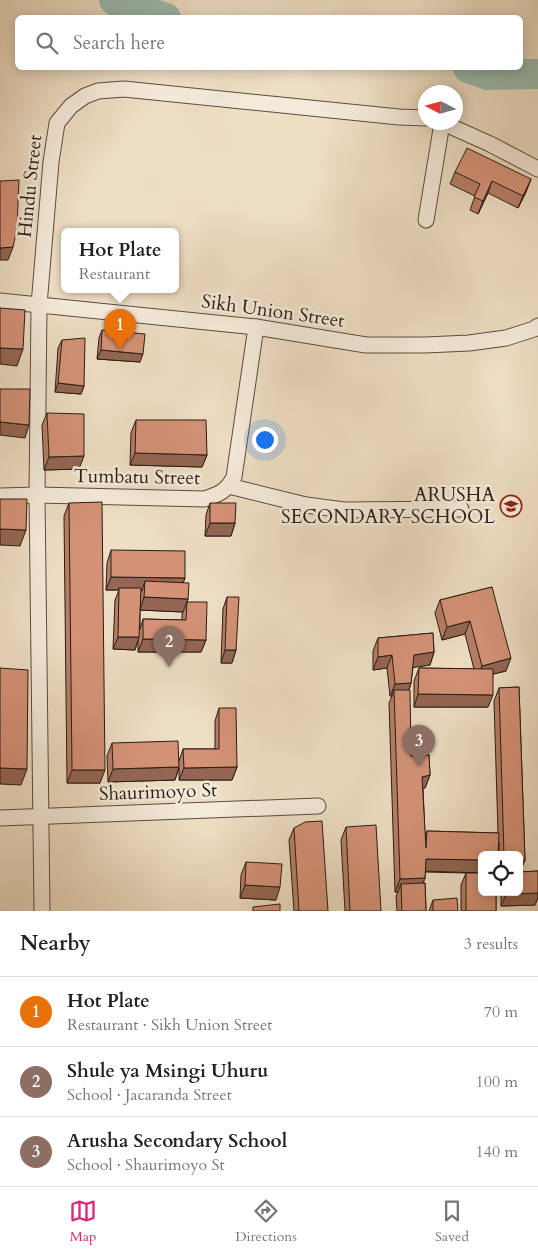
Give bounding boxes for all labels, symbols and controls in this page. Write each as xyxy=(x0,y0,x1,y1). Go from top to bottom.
search box xyxy=(15,15,523,70)
icon: search xyxy=(33,29,61,57)
text: Search here xyxy=(73,30,165,56)
north arrow xyxy=(418,85,463,130)
street label: Hindu Street xyxy=(12,133,48,239)
popup xyxy=(61,228,179,293)
text: Hot Plate xyxy=(79,237,161,263)
text: Restaurant xyxy=(79,263,150,285)
street label: Sikh Union Street xyxy=(200,288,346,334)
pin: 1 xyxy=(104,309,136,350)
your location xyxy=(252,427,278,453)
street label: Tumbatu Street xyxy=(74,463,200,491)
place label: ARUSHA SECONDARY SCHOOL xyxy=(281,482,495,530)
school or university icon: ARUSHA SECONDARY SCHOOL xyxy=(499,494,523,518)
pin: 2 xyxy=(153,626,185,667)
pin: 3 xyxy=(403,725,435,766)
street label: Shaurimoyo St xyxy=(99,777,217,807)
map controls xyxy=(478,851,523,896)
button: locate xyxy=(478,851,523,896)
text: Nearby xyxy=(20,929,91,958)
text: 3 results xyxy=(464,933,518,955)
text: Hot Plate xyxy=(67,988,150,1014)
text: 1 xyxy=(32,1001,40,1023)
text: 70 m xyxy=(484,1001,518,1023)
text: Restaurant · Sikh Union Street xyxy=(67,1014,272,1036)
text: Shule ya Msingi Uhuru xyxy=(67,1058,268,1084)
text: 2 xyxy=(32,1071,40,1093)
text: 100 m xyxy=(476,1071,518,1093)
text: School · Jacaranda Street xyxy=(67,1084,232,1106)
text: Arusha Secondary School xyxy=(67,1128,287,1154)
text: 3 xyxy=(32,1141,40,1163)
text: 140 m xyxy=(476,1141,518,1163)
text: School · Shaurimoyo St xyxy=(67,1154,225,1176)
tab: Map xyxy=(69,1197,97,1246)
tab: Directions xyxy=(235,1197,297,1246)
tab: Saved xyxy=(435,1197,469,1246)

